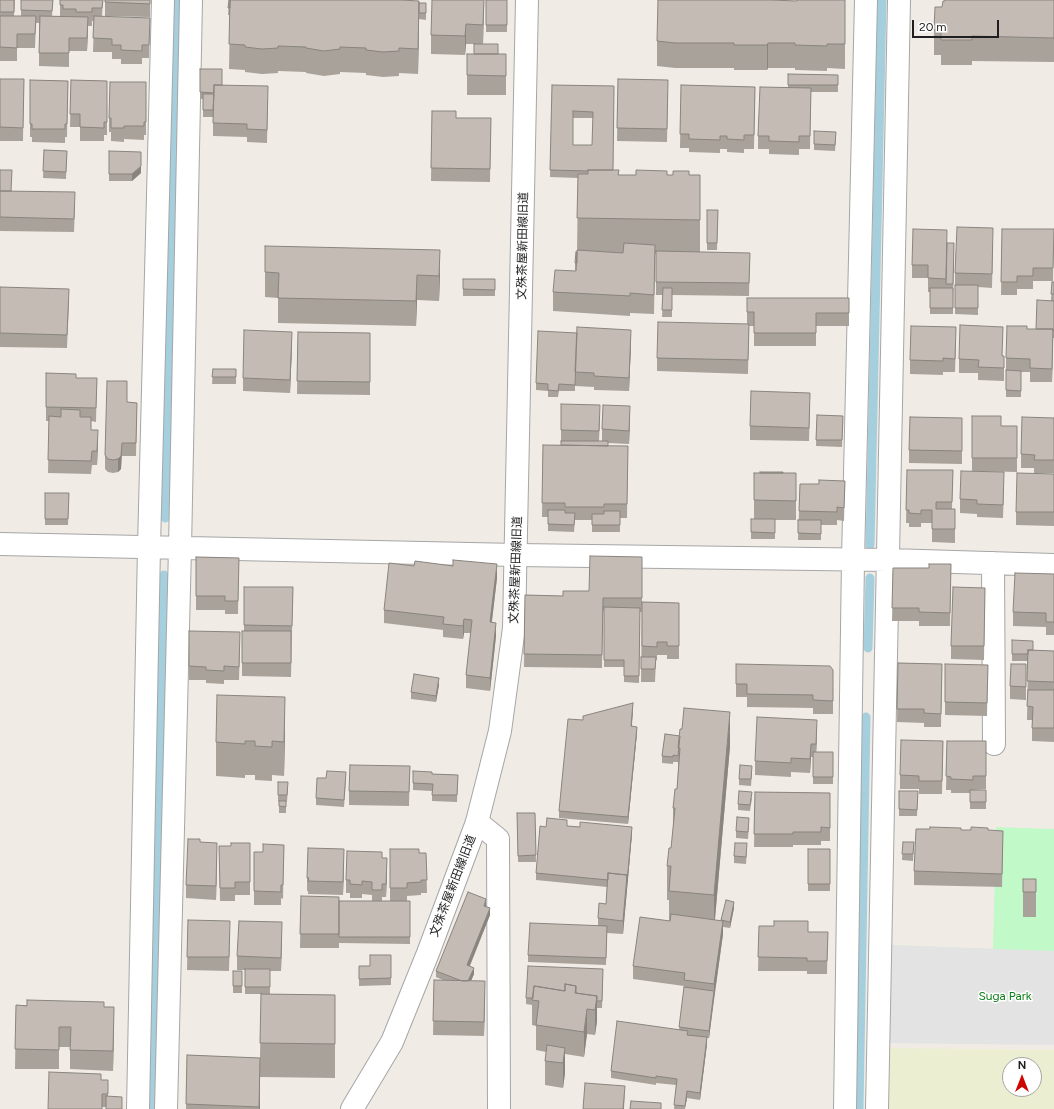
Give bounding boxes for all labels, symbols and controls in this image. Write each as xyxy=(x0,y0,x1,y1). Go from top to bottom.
scale bar xyxy=(914,12,1001,38)
text: 20 m xyxy=(919,20,947,34)
street label: 文殊茶屋新田線旧道 xyxy=(515,192,531,300)
street label: 文殊茶屋新田線旧道 xyxy=(507,516,525,624)
street label: 文殊茶屋新田線旧道 xyxy=(427,833,479,939)
park label: Suga Park xyxy=(978,989,1032,1003)
north arrow xyxy=(1002,1057,1042,1097)
text: N xyxy=(1018,1059,1026,1072)

